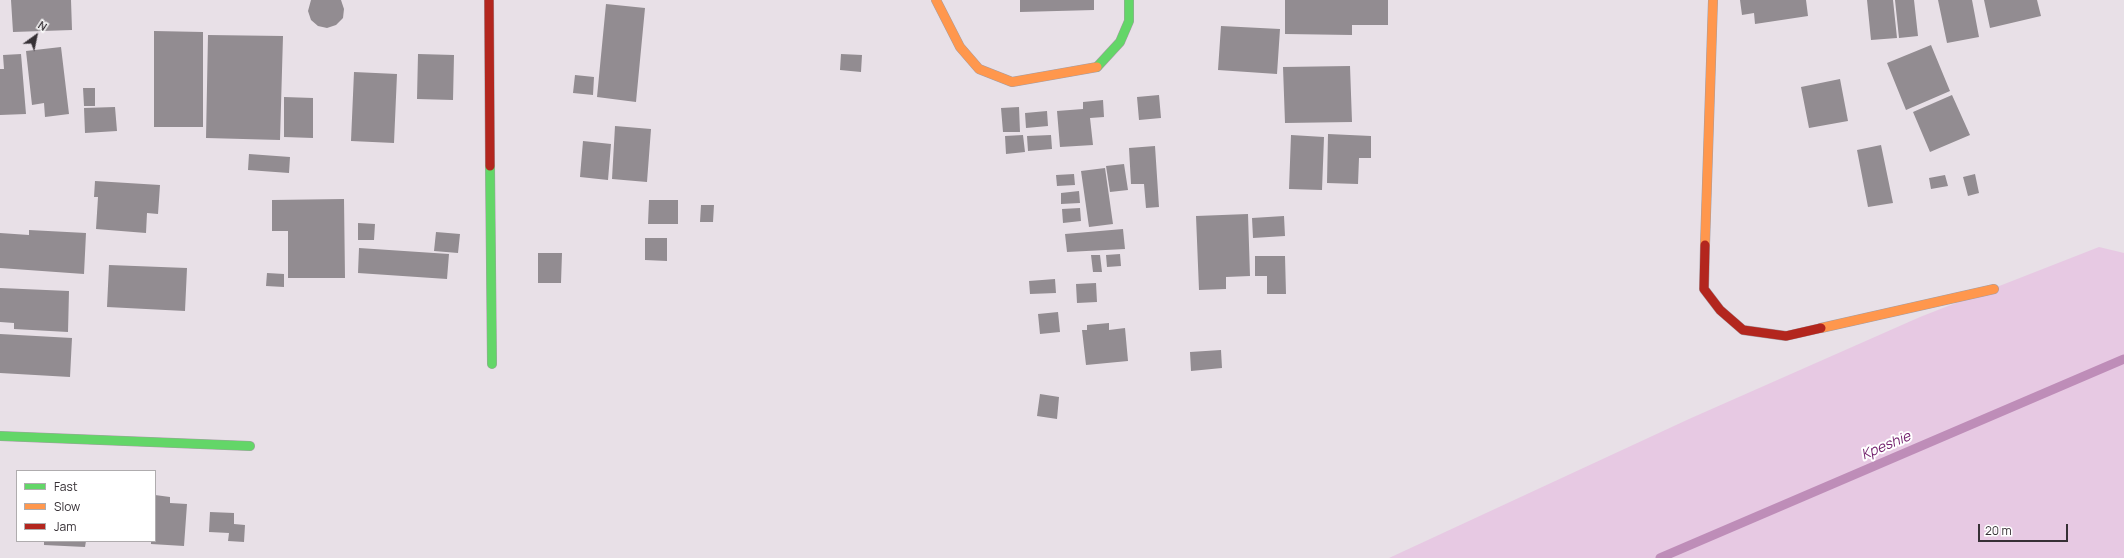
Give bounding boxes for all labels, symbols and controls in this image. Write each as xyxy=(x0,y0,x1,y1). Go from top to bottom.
north arrow xyxy=(16,16,56,56)
text: N xyxy=(35,17,50,34)
water label: Kpeshie xyxy=(1859,428,1913,464)
legend xyxy=(16,470,156,542)
text: Fast xyxy=(54,478,78,495)
text: Slow xyxy=(54,498,80,515)
scale bar xyxy=(1980,516,2070,542)
text: Jam xyxy=(54,518,76,535)
text: 20 m xyxy=(1985,522,2012,539)

